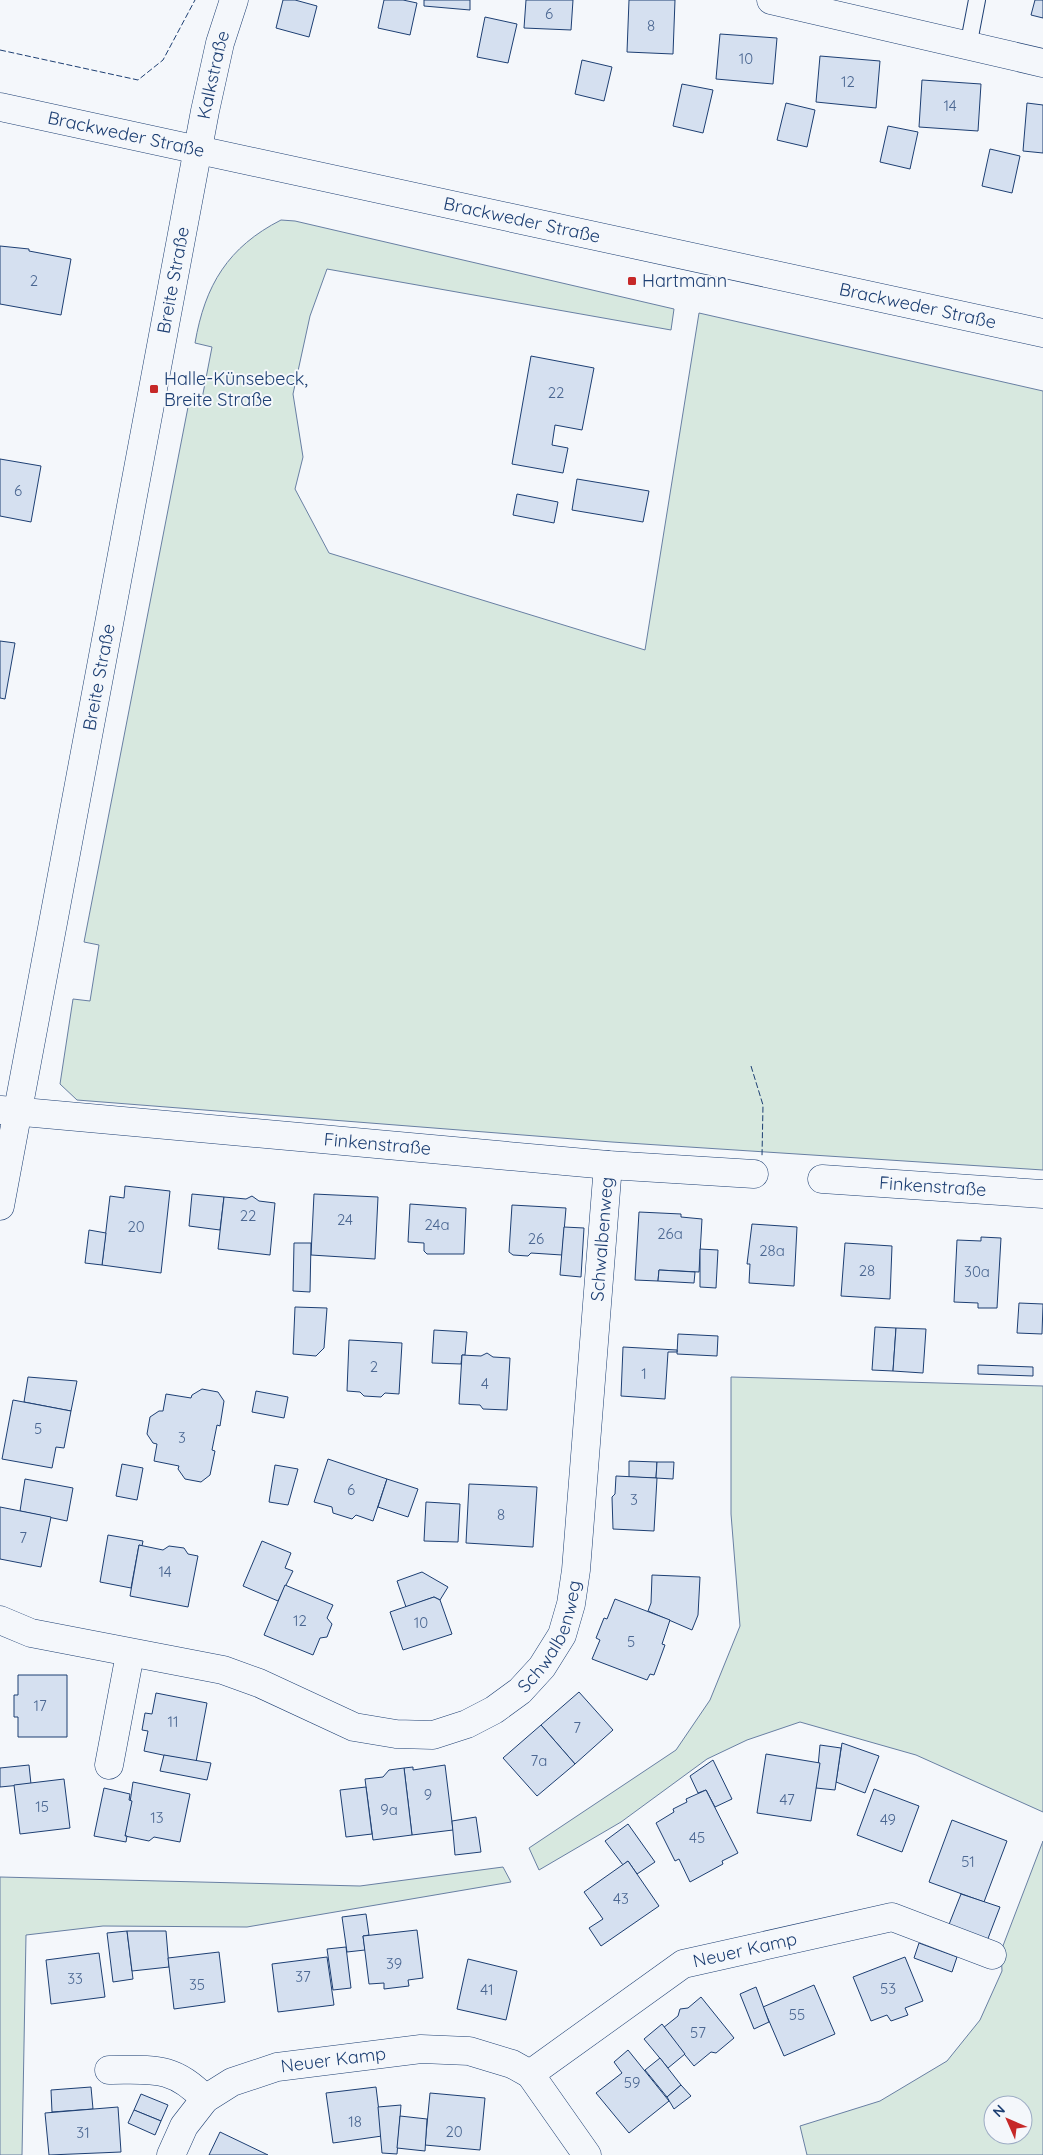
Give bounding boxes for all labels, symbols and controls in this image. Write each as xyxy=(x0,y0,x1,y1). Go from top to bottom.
house number: 6 xyxy=(545,4,553,23)
house number: 8 xyxy=(647,16,655,35)
street label: Kalkstraße xyxy=(192,28,234,121)
house number: 10 xyxy=(739,49,753,68)
house number: 12 xyxy=(841,72,855,91)
house number: 14 xyxy=(943,96,957,115)
street label: Brackweder Straße xyxy=(46,106,207,162)
street label: Brackweder Straße xyxy=(441,191,603,248)
street label: Breite Straße xyxy=(152,225,194,335)
place label: Hartmann xyxy=(642,269,727,292)
house number: 2 xyxy=(30,271,38,290)
marker: Hartmann xyxy=(626,275,638,287)
street label: Brackweder Straße xyxy=(837,277,998,334)
place label: Halle-Künsebeck, Breite Straße xyxy=(164,367,308,411)
marker: Halle-Künsebeck, Breite Straße xyxy=(148,383,160,395)
house number: 22 xyxy=(548,383,564,402)
house number: 6 xyxy=(14,481,22,500)
street label: Breite Straße xyxy=(77,622,120,732)
street label: Finkenstraße xyxy=(323,1127,432,1160)
street label: Finkenstraße xyxy=(878,1171,987,1201)
street label: Schwalbenweg xyxy=(585,1176,618,1302)
house number: 22 xyxy=(240,1206,256,1225)
house number: 24 xyxy=(337,1210,353,1229)
house number: 24a xyxy=(424,1215,450,1234)
house number: 20 xyxy=(127,1217,145,1236)
house number: 26a xyxy=(657,1224,683,1243)
house number: 26 xyxy=(528,1229,544,1248)
house number: 28a xyxy=(759,1241,785,1260)
house number: 28 xyxy=(859,1261,875,1280)
house number: 30a xyxy=(964,1262,990,1281)
house number: 2 xyxy=(370,1357,378,1376)
house number: 1 xyxy=(641,1364,647,1383)
house number: 4 xyxy=(481,1374,489,1393)
house number: 5 xyxy=(34,1419,42,1438)
house number: 3 xyxy=(178,1428,186,1447)
house number: 6 xyxy=(347,1480,355,1499)
house number: 3 xyxy=(630,1490,638,1509)
house number: 8 xyxy=(497,1505,505,1524)
house number: 7 xyxy=(19,1528,27,1547)
house number: 14 xyxy=(158,1562,172,1581)
street label: Schwalbenweg xyxy=(512,1579,585,1697)
house number: 12 xyxy=(293,1611,307,1630)
house number: 10 xyxy=(414,1613,428,1632)
house number: 5 xyxy=(627,1632,635,1651)
house number: 17 xyxy=(33,1696,47,1715)
house number: 11 xyxy=(167,1712,179,1731)
house number: 7 xyxy=(573,1718,581,1737)
house number: 7a xyxy=(531,1751,547,1770)
house number: 9 xyxy=(424,1785,432,1804)
house number: 47 xyxy=(779,1790,795,1809)
house number: 15 xyxy=(35,1797,49,1816)
house number: 9a xyxy=(380,1800,398,1819)
house number: 13 xyxy=(150,1808,164,1827)
house number: 49 xyxy=(880,1810,896,1829)
house number: 45 xyxy=(689,1828,705,1847)
house number: 51 xyxy=(961,1852,975,1871)
house number: 43 xyxy=(613,1889,629,1908)
street label: Neuer Kamp xyxy=(691,1927,799,1972)
house number: 39 xyxy=(386,1954,402,1973)
house number: 37 xyxy=(295,1967,311,1986)
house number: 33 xyxy=(67,1969,83,1988)
house number: 35 xyxy=(189,1975,205,1994)
house number: 53 xyxy=(880,1979,896,1998)
house number: 41 xyxy=(480,1980,494,1999)
house number: 55 xyxy=(789,2005,805,2024)
house number: 57 xyxy=(690,2023,706,2042)
street label: Neuer Kamp xyxy=(279,2041,387,2077)
house number: 59 xyxy=(624,2073,640,2092)
north arrow xyxy=(983,2095,1033,2145)
text: N xyxy=(989,2101,1009,2121)
house number: 18 xyxy=(348,2112,362,2131)
house number: 20 xyxy=(445,2122,463,2141)
house number: 31 xyxy=(76,2123,90,2142)

